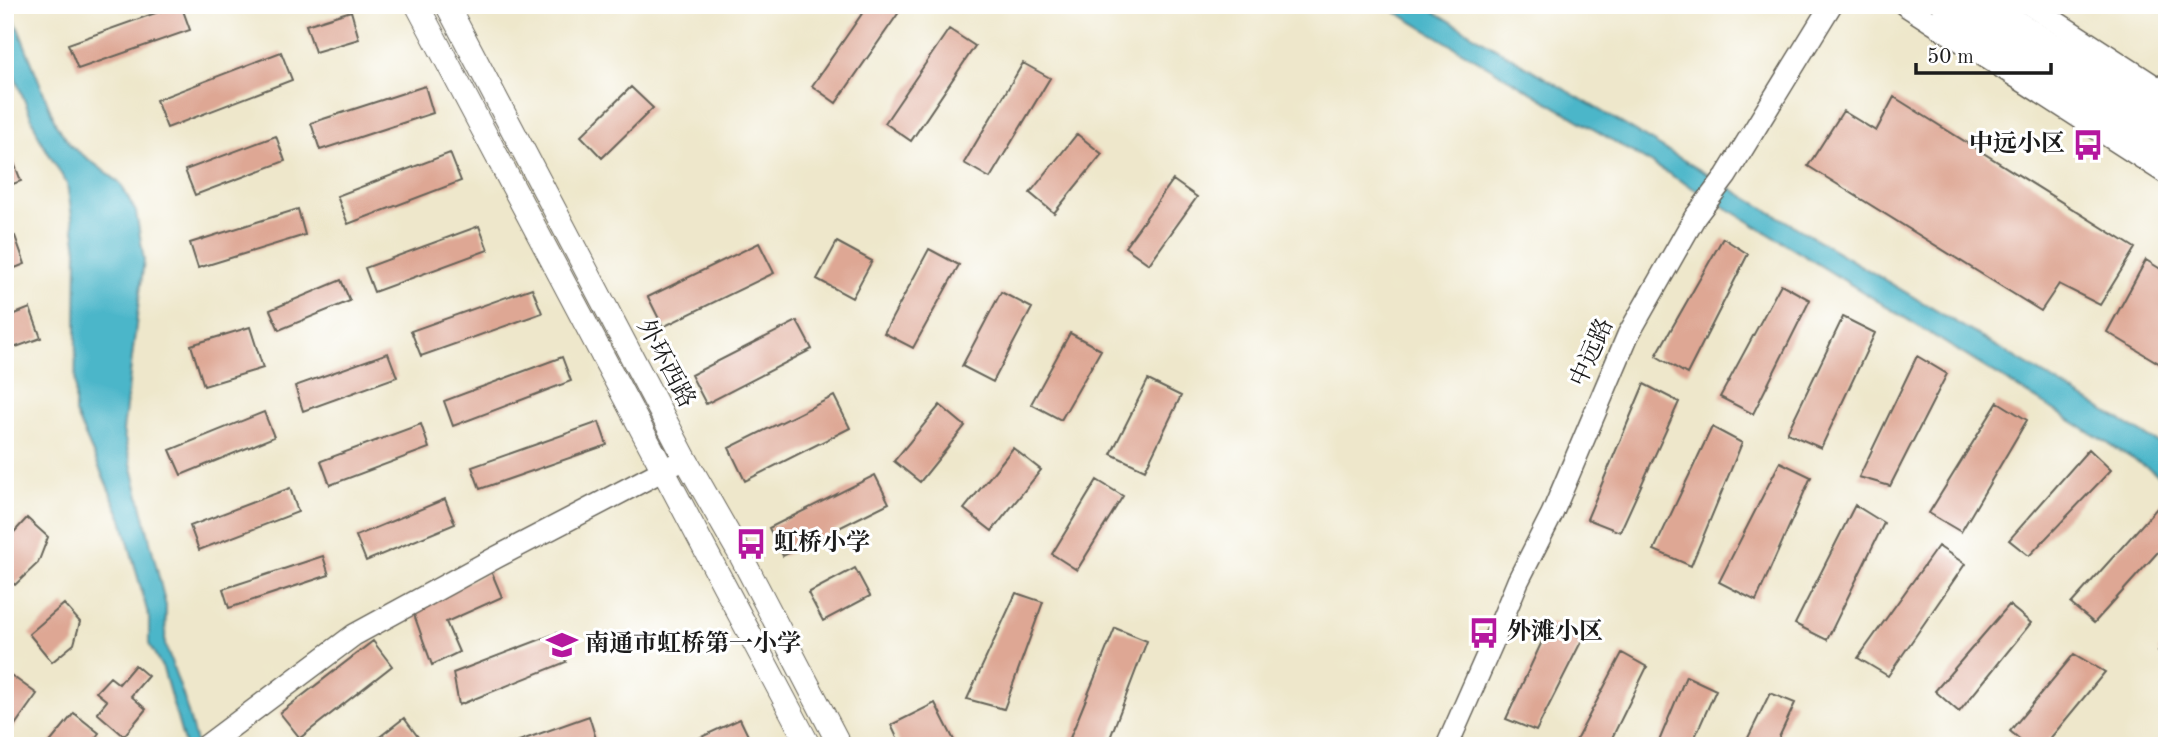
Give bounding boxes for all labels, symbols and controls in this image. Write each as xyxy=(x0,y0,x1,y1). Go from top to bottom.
scale bar xyxy=(1916,32,2051,76)
text: 50 m xyxy=(1927,47,1974,68)
bus stop icon: 中远小区 xyxy=(2071,128,2105,162)
place label: 中远小区 xyxy=(1969,130,2065,157)
street label: 中远路 xyxy=(1565,314,1619,391)
street label: 外环西路 xyxy=(632,315,701,412)
bus stop icon: 虹桥小学 xyxy=(734,527,768,561)
place label: 虹桥小学 xyxy=(774,529,870,556)
bus stop icon: 外滩小区 xyxy=(1467,616,1501,650)
place label: 外滩小区 xyxy=(1507,618,1603,645)
school or university icon: 南通市虹桥第一小学 xyxy=(545,628,579,662)
place label: 南通市虹桥第一小学 xyxy=(585,630,801,657)

